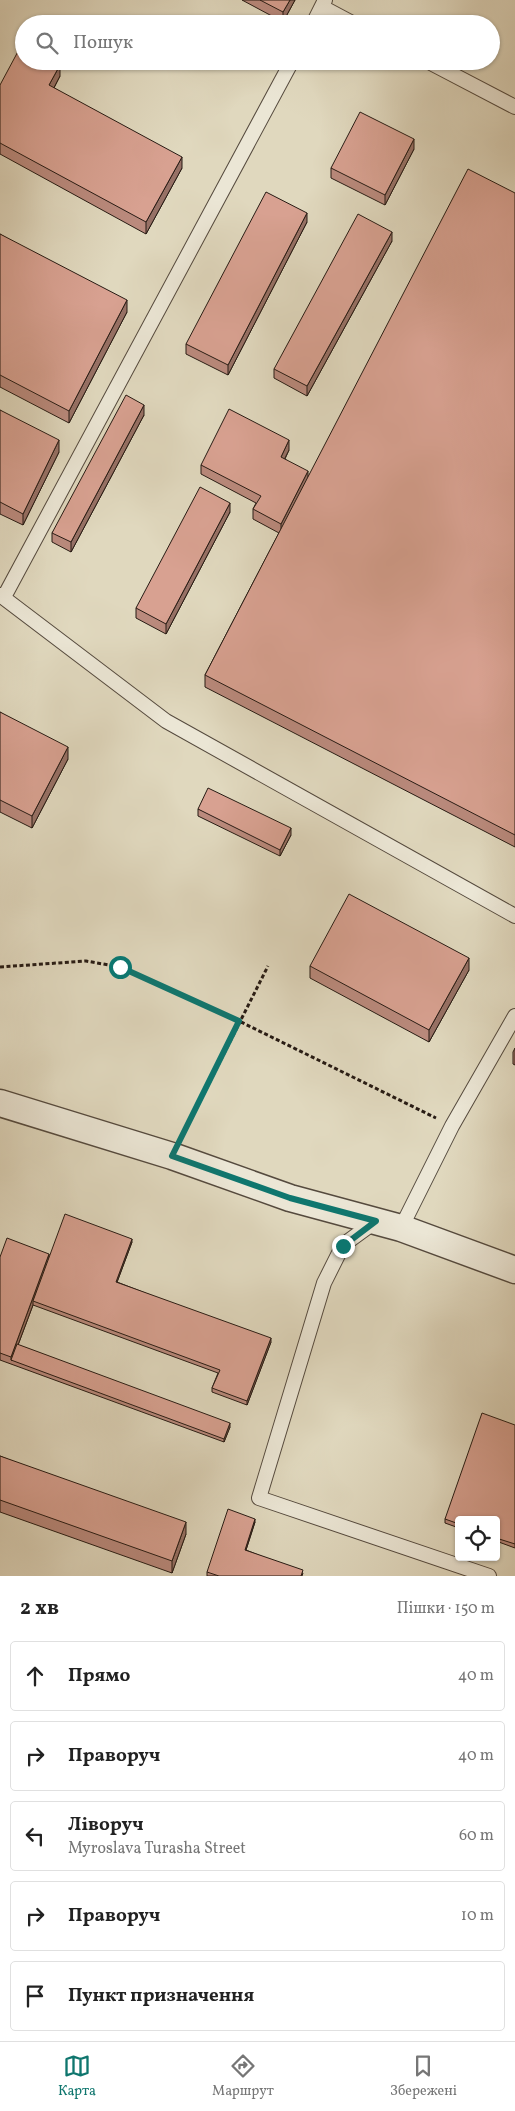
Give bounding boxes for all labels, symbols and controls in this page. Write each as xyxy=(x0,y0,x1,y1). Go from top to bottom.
search box xyxy=(15,15,500,70)
icon: search xyxy=(33,29,61,57)
text: Пошук xyxy=(73,30,133,56)
route start xyxy=(109,956,132,979)
route end xyxy=(332,1235,355,1258)
map controls xyxy=(455,1516,500,1561)
button: locate xyxy=(455,1516,500,1561)
text: 2 хв xyxy=(20,1594,59,1623)
text: Пішки · 150 m xyxy=(397,1598,495,1620)
icon: ahead xyxy=(21,1662,49,1690)
text: Прямо xyxy=(68,1663,130,1689)
text: 40 m xyxy=(458,1665,494,1687)
icon: right xyxy=(21,1742,49,1770)
text: Праворуч xyxy=(68,1743,160,1769)
text: 40 m xyxy=(458,1745,494,1767)
text: Ліворуч xyxy=(68,1812,143,1838)
icon: left xyxy=(21,1822,49,1850)
text: 60 m xyxy=(459,1825,494,1847)
text: Myroslava Turasha Street xyxy=(68,1838,246,1860)
icon: right xyxy=(21,1902,49,1930)
text: Праворуч xyxy=(68,1903,160,1929)
text: 10 m xyxy=(461,1905,494,1927)
icon: arrive xyxy=(21,1982,49,2010)
text: Пункт призначення xyxy=(68,1983,254,2009)
tab: Карта xyxy=(58,2052,96,2101)
tab: Маршрут xyxy=(212,2052,274,2101)
tab: Збережені xyxy=(390,2052,457,2101)

